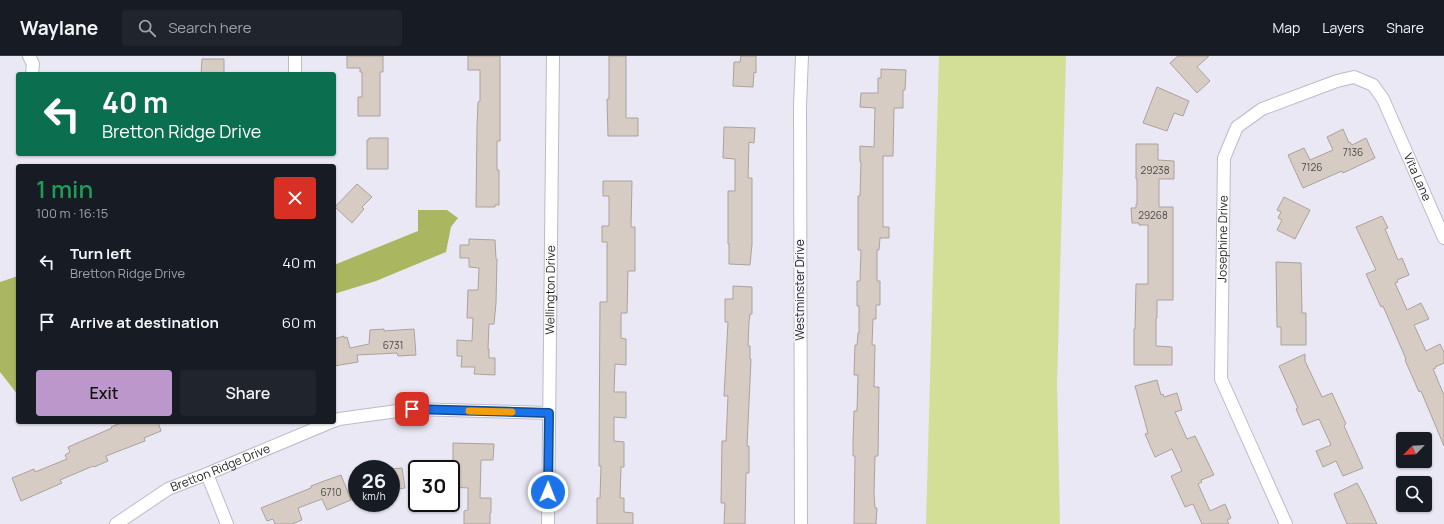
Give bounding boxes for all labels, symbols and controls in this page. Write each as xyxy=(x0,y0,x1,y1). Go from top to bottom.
search box xyxy=(122,10,402,46)
text: Waylane xyxy=(20,15,98,41)
icon: search xyxy=(136,17,158,39)
text: Search here xyxy=(168,17,252,38)
text: Map xyxy=(1272,18,1300,37)
text: Layers xyxy=(1322,18,1364,37)
text: Share xyxy=(1386,18,1424,37)
text: 40 m xyxy=(102,83,168,121)
icon: left xyxy=(36,88,88,140)
text: Bretton Ridge Drive xyxy=(102,119,261,143)
house number: 7136 xyxy=(1343,145,1363,159)
street label: Vita Lane xyxy=(1400,150,1436,204)
house number: 7126 xyxy=(1302,160,1322,174)
house number: 29238 xyxy=(1141,163,1170,177)
text: 1 min xyxy=(36,172,93,205)
button: close xyxy=(274,177,316,219)
street label: Josephine Drive xyxy=(1213,195,1231,283)
text: 100 m · 16:15 xyxy=(36,204,108,222)
house number: 29268 xyxy=(1138,208,1168,222)
street label: Westminster Drive xyxy=(791,239,808,341)
text: Turn left xyxy=(70,243,132,264)
street label: Wellington Drive xyxy=(541,245,559,335)
icon: left xyxy=(36,251,58,273)
text: 40 m xyxy=(282,252,316,273)
text: Bretton Ridge Drive xyxy=(70,264,185,282)
icon: arrive xyxy=(36,311,58,333)
text: Arrive at destination xyxy=(70,312,219,333)
text: 60 m xyxy=(282,312,316,333)
house number: 6731 xyxy=(383,338,403,352)
button: Exit xyxy=(36,370,172,416)
button: Share xyxy=(180,370,316,416)
pin xyxy=(395,392,429,426)
icon: arrive xyxy=(401,398,423,420)
north arrow xyxy=(1396,432,1432,468)
map controls xyxy=(1396,432,1432,512)
street label: Bretton Ridge Drive xyxy=(168,440,273,495)
speed limit sign: 30 xyxy=(408,460,460,512)
text: 26 xyxy=(362,467,386,494)
position arrow xyxy=(527,471,569,513)
button: search xyxy=(1396,476,1432,512)
house number: 6710 xyxy=(320,485,342,499)
text: km/h xyxy=(362,489,386,503)

